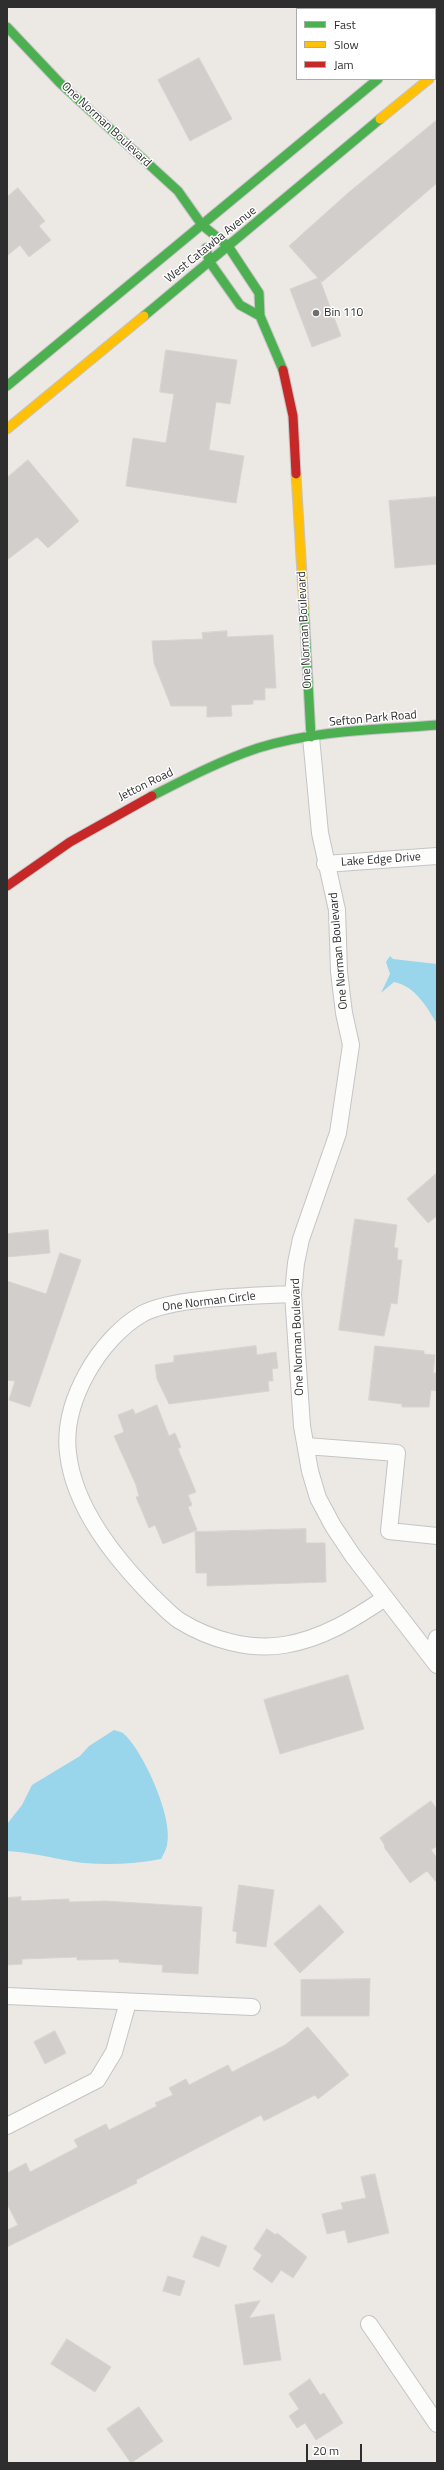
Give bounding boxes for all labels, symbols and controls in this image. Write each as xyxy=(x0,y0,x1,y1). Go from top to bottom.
legend xyxy=(296,8,436,80)
text: Fast xyxy=(334,15,356,34)
text: Slow xyxy=(334,35,359,54)
text: Jam xyxy=(334,55,354,74)
street label: One Norman Boulevard xyxy=(58,80,154,170)
street label: West Catawba Avenue xyxy=(162,204,260,286)
place label: Bin 110 xyxy=(324,306,363,320)
marker: Bin 110 xyxy=(311,308,321,318)
street label: One Norman Boulevard xyxy=(295,571,315,689)
street label: Sefton Park Road xyxy=(329,708,417,730)
street label: Jetton Road xyxy=(116,766,176,804)
street label: Lake Edge Drive xyxy=(341,850,421,870)
street label: One Norman Boulevard xyxy=(327,892,351,1010)
street label: One Norman Boulevard xyxy=(289,1278,307,1396)
street label: One Norman Circle xyxy=(161,1289,257,1315)
scale bar xyxy=(308,2436,364,2462)
text: 20 m xyxy=(313,2441,339,2460)

